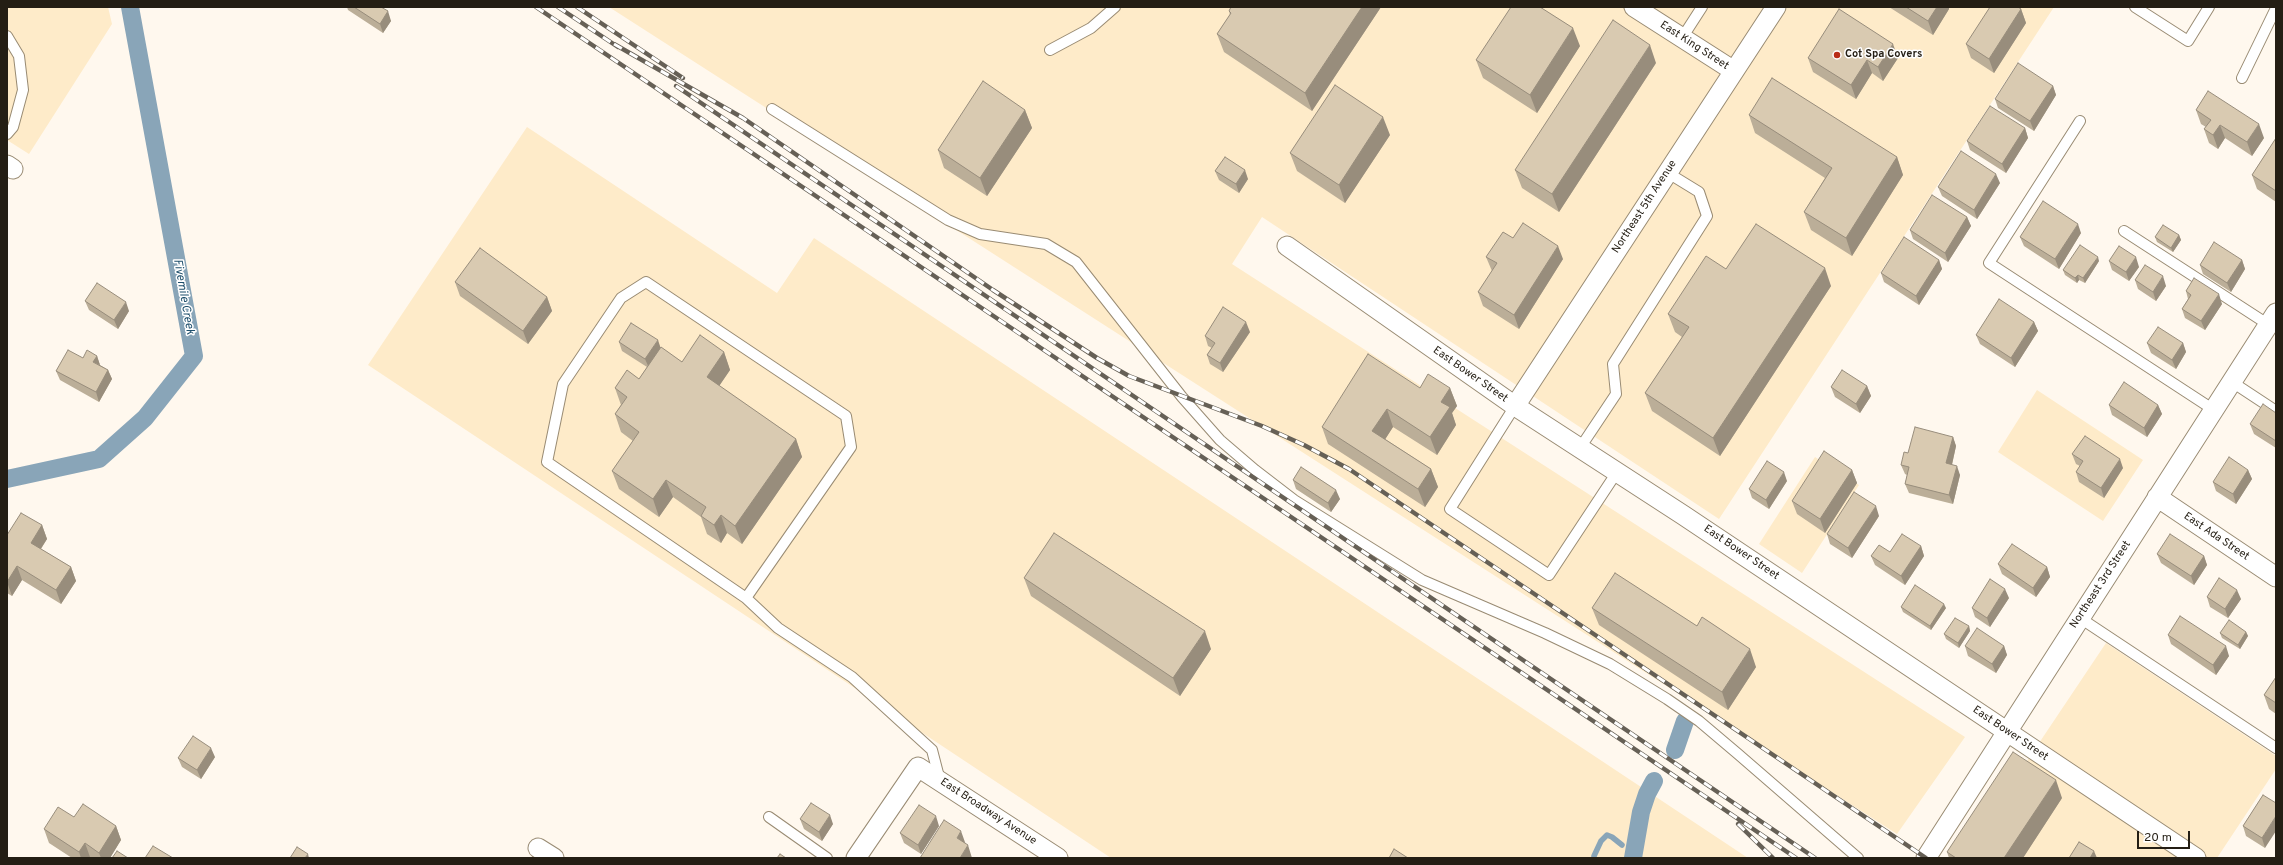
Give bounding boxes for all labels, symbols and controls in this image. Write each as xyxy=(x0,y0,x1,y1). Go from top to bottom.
street label: East King Street xyxy=(1657,19,1731,73)
place label: Cot Spa Covers xyxy=(1845,48,1922,62)
marker: Cot Spa Covers xyxy=(1832,50,1842,60)
street label: Northeast 5th Avenue xyxy=(1610,158,1680,256)
water label: Fivemile Creek xyxy=(169,258,197,336)
street label: East Bower Street xyxy=(1430,344,1510,406)
street label: East Ada Street xyxy=(2181,510,2251,564)
street label: East Bower Street xyxy=(1701,523,1781,583)
street label: Northeast 3rd Street xyxy=(2068,539,2134,631)
street label: East Bower Street xyxy=(1970,704,2050,764)
street label: East Broadway Avenue xyxy=(937,776,1039,848)
scale bar xyxy=(2139,823,2192,849)
text: 20 m xyxy=(2144,830,2172,846)

